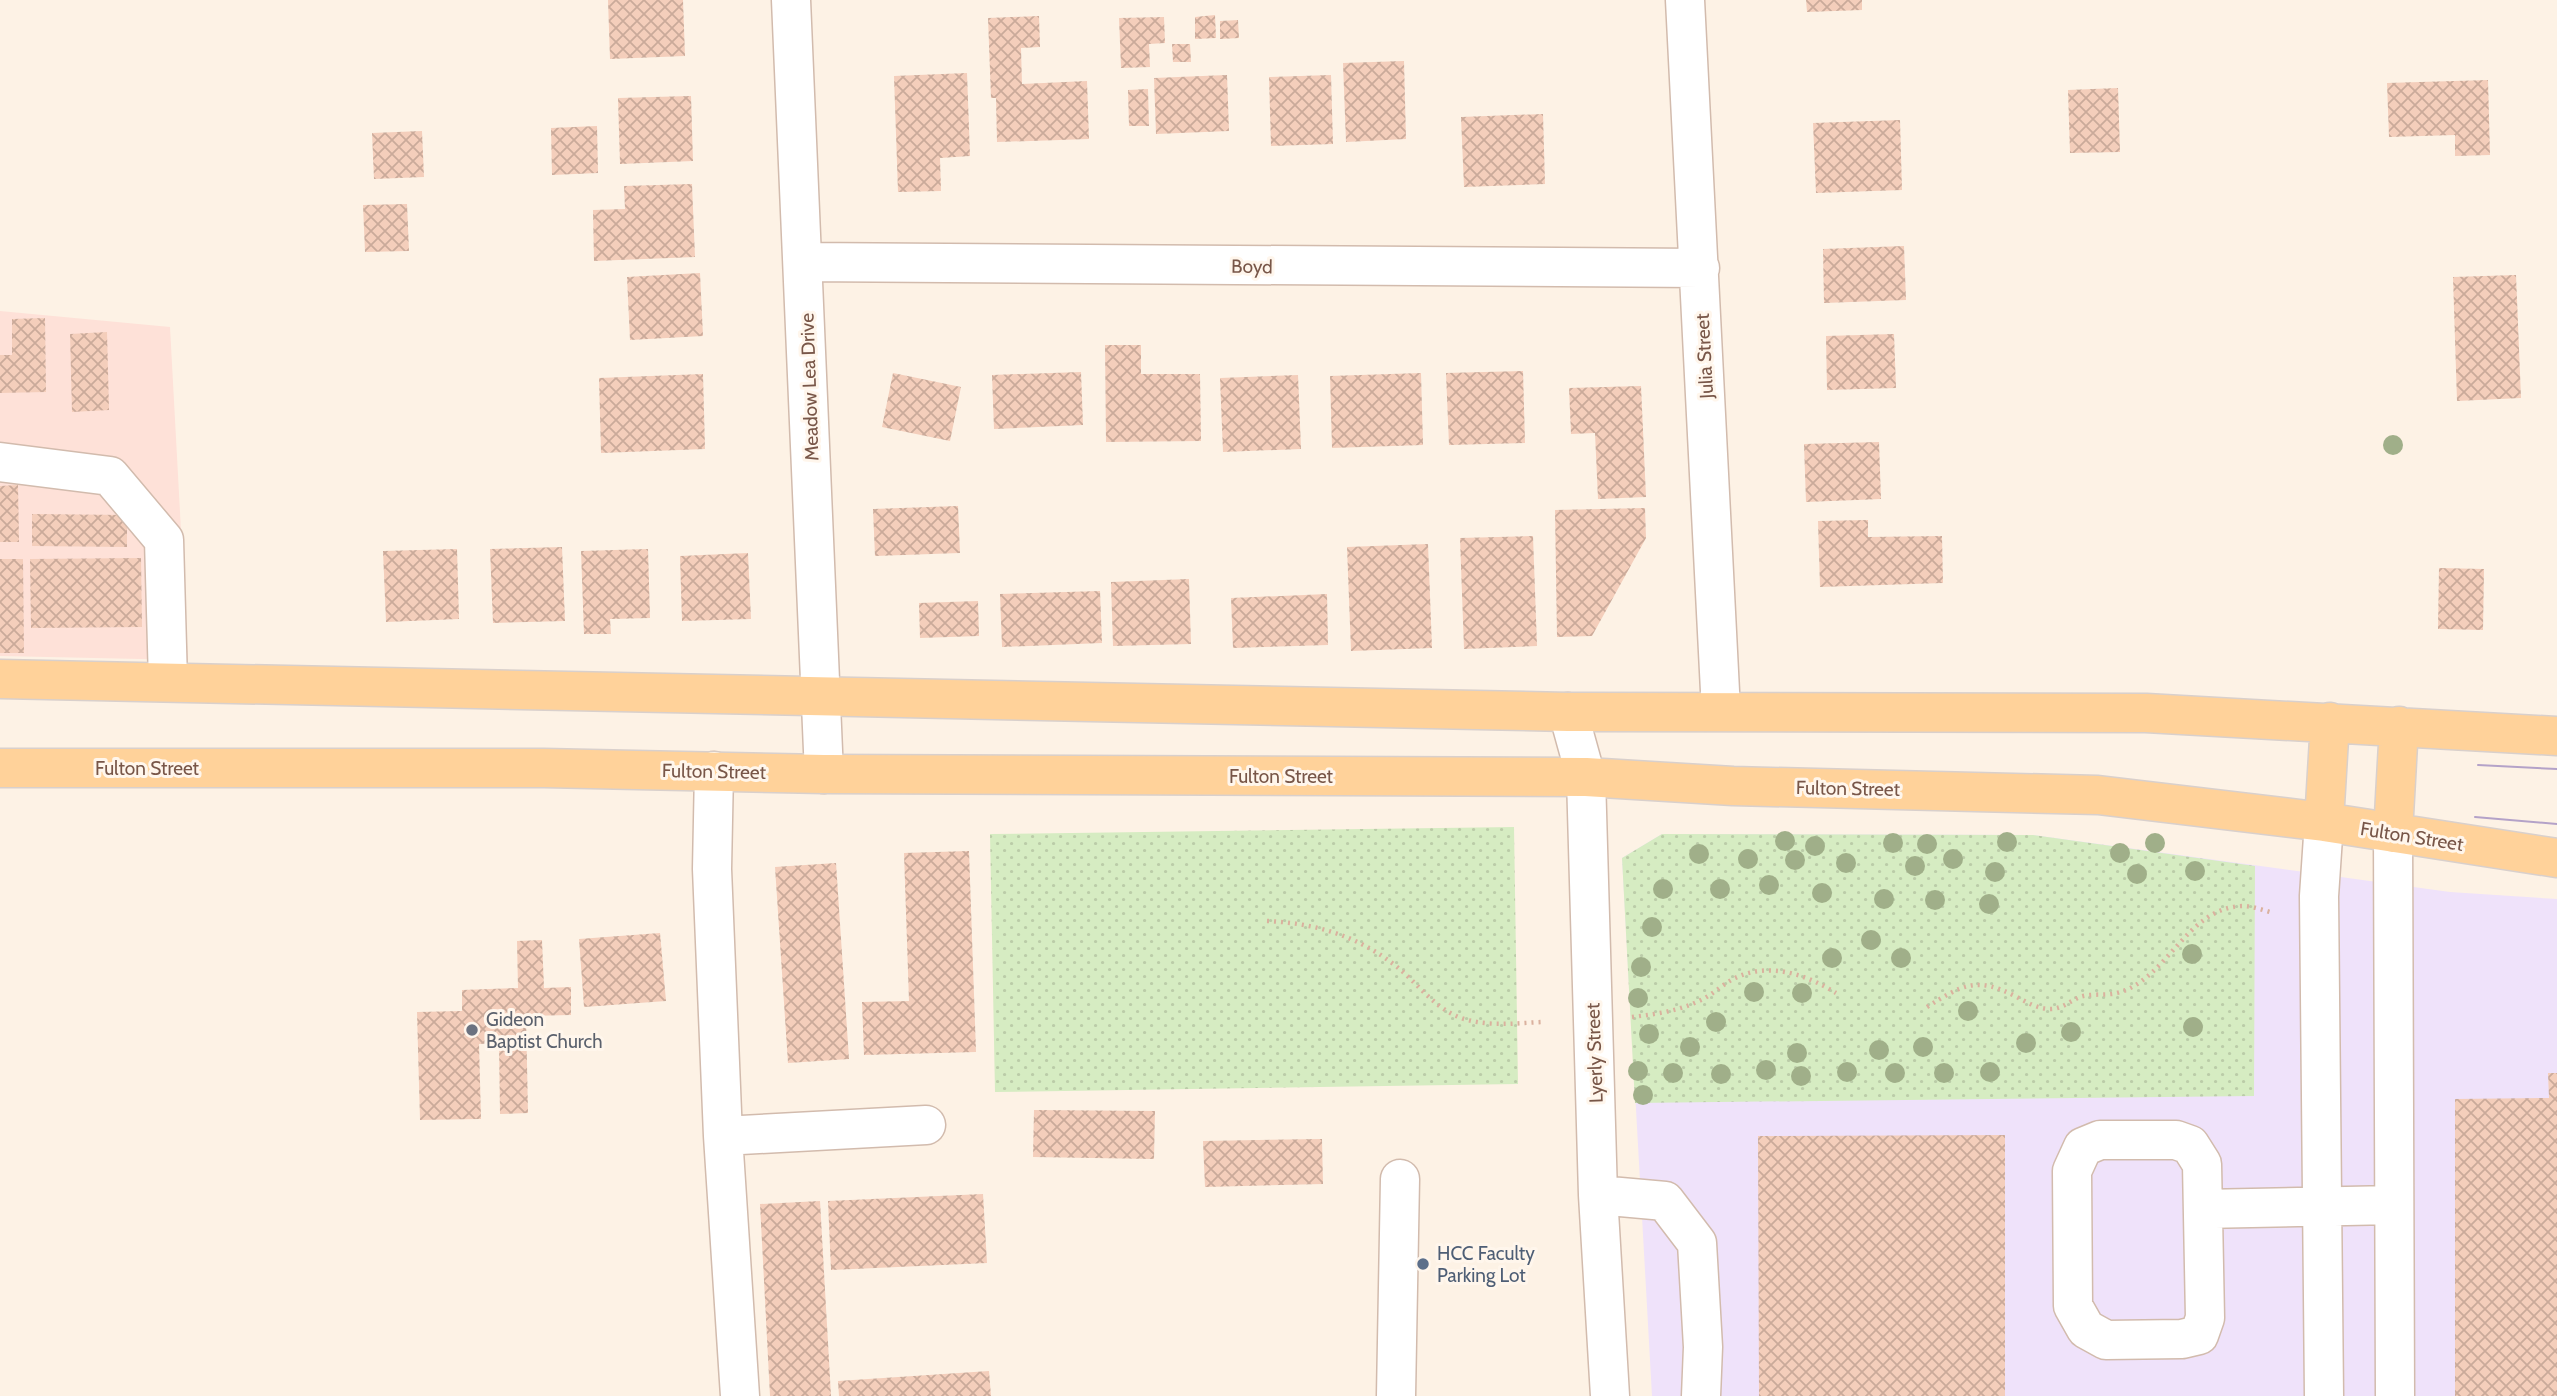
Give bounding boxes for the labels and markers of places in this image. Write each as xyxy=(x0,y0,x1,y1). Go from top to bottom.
place label: Gideon Baptist Church xyxy=(486,1008,603,1053)
marker: Gideon Baptist Church xyxy=(464,1022,480,1038)
place label: HCC Faculty Parking Lot xyxy=(1437,1242,1535,1287)
marker: HCC Faculty Parking Lot xyxy=(1415,1256,1431,1272)

